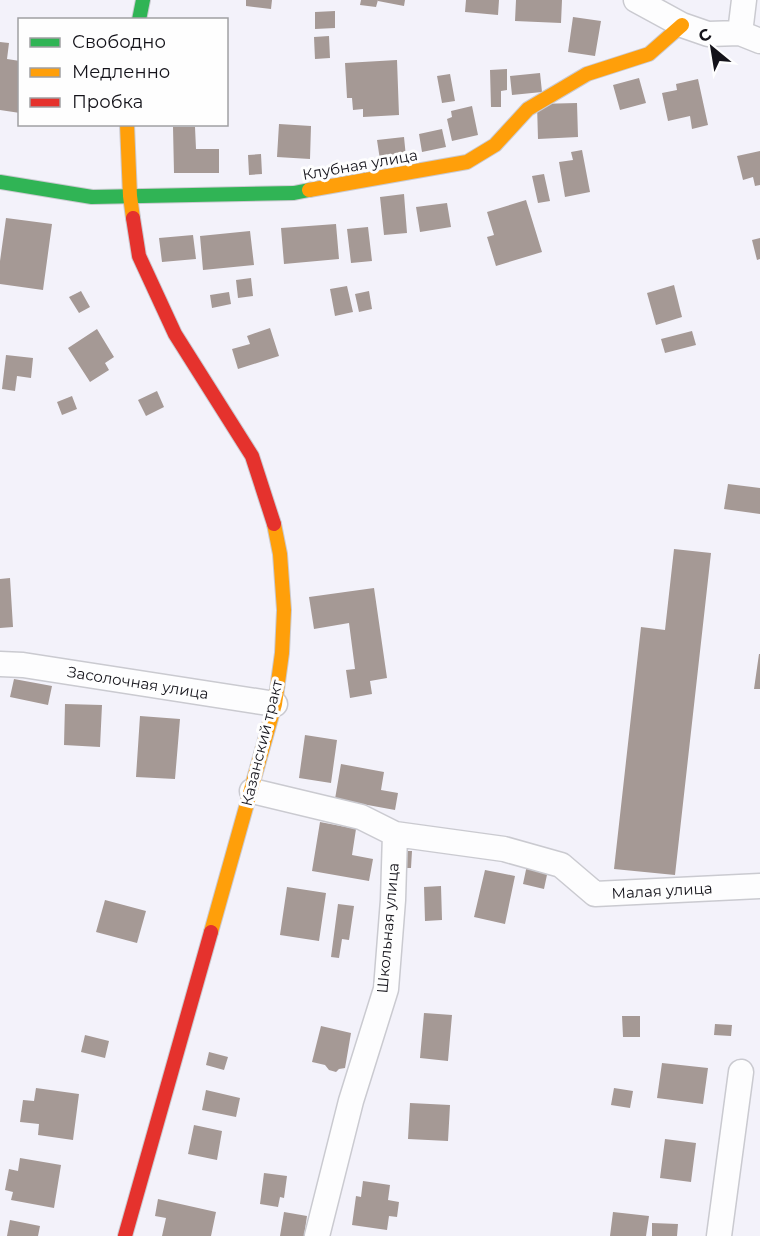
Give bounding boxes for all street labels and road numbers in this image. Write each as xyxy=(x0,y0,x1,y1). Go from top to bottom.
street label: Клубная улица xyxy=(301,145,419,184)
street label: Засолочная улица xyxy=(66,662,210,703)
street label: Казанский тракт xyxy=(237,677,287,808)
street label: Школьная улица xyxy=(372,862,403,994)
street label: Малая улица xyxy=(611,878,713,903)

